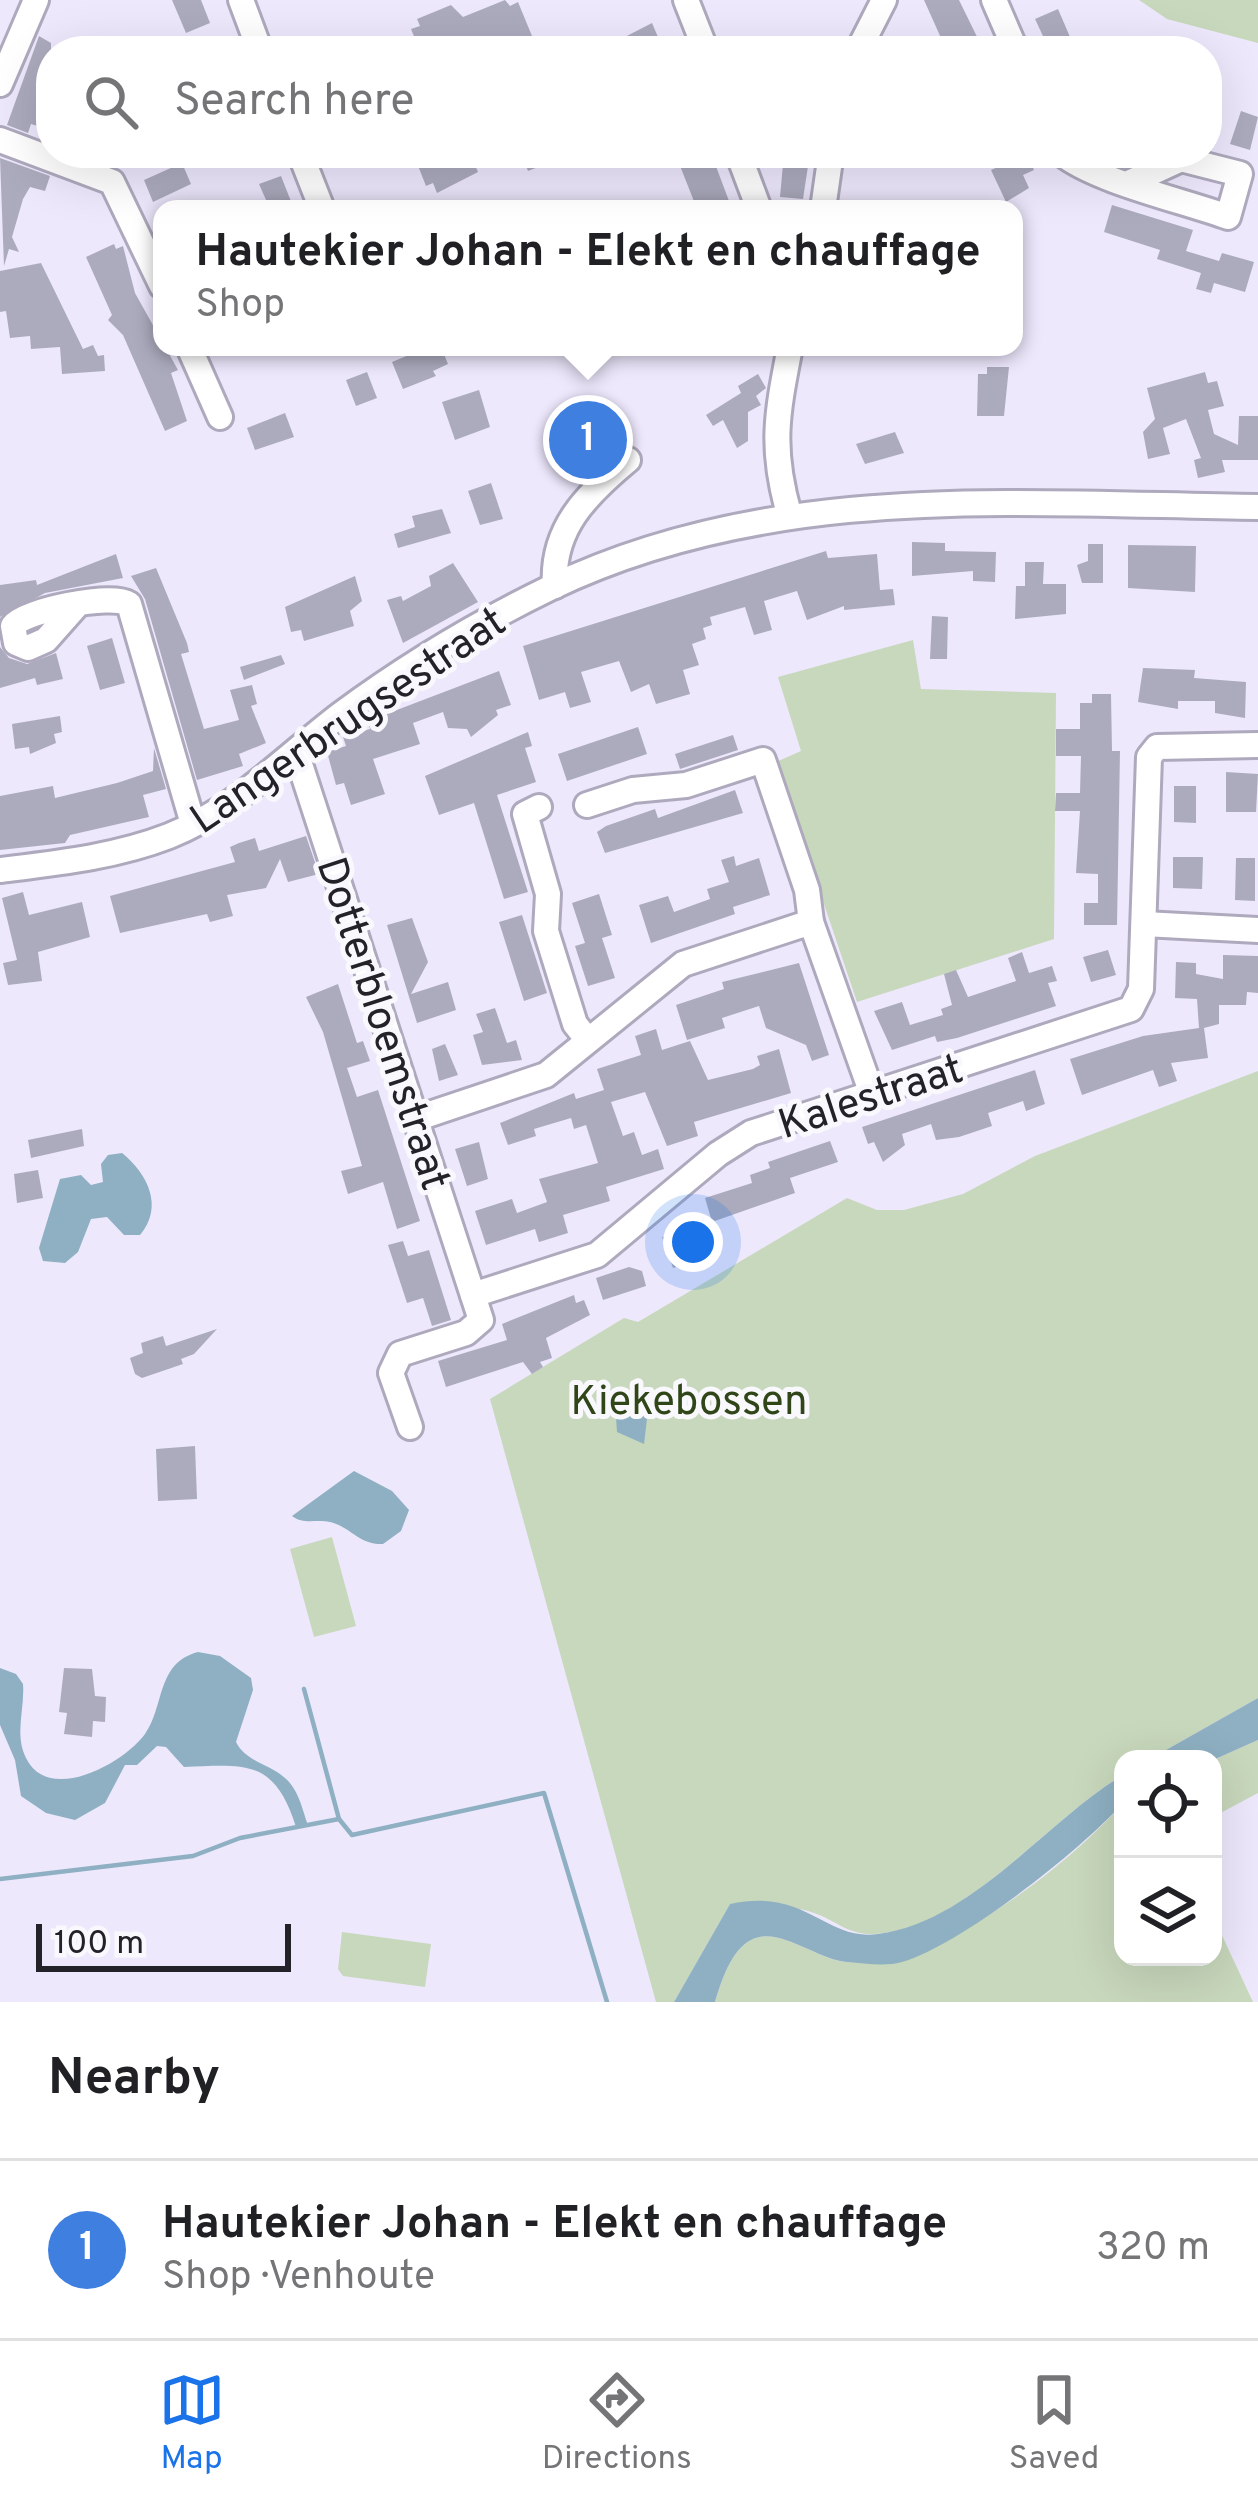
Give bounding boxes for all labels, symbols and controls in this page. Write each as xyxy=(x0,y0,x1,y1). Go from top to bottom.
search box xyxy=(36,36,1222,168)
icon: search xyxy=(78,69,144,135)
text: Search here xyxy=(174,74,414,131)
popup xyxy=(153,200,1023,356)
text: Hautekier Johan - Elekt en chauffage xyxy=(195,225,981,282)
text: Shop xyxy=(195,282,285,331)
pin: 1 xyxy=(549,395,627,485)
street label: Langerbrugsestraat xyxy=(182,597,517,848)
street label: Dotterbloemstraat xyxy=(302,851,460,1198)
street label: Kalestraat xyxy=(772,1045,970,1154)
your location xyxy=(663,1212,723,1272)
park label: Kiekebossen xyxy=(570,1377,808,1430)
map controls xyxy=(1114,1750,1222,1966)
button: locate xyxy=(1114,1750,1222,1858)
button: layers xyxy=(1114,1858,1222,1966)
scale bar xyxy=(36,1918,291,1971)
text: 100 m xyxy=(54,1924,144,1966)
text: Nearby xyxy=(48,2048,220,2113)
text: Hautekier Johan - Elekt en chauffage xyxy=(162,2197,947,2254)
text: 1 xyxy=(79,2225,95,2274)
text: 320 m xyxy=(1096,2225,1210,2274)
text: Shop · Venhoute xyxy=(162,2254,435,2303)
tab: Map xyxy=(159,2367,225,2481)
tab: Directions xyxy=(542,2367,692,2481)
tab: Saved xyxy=(1009,2367,1099,2481)

